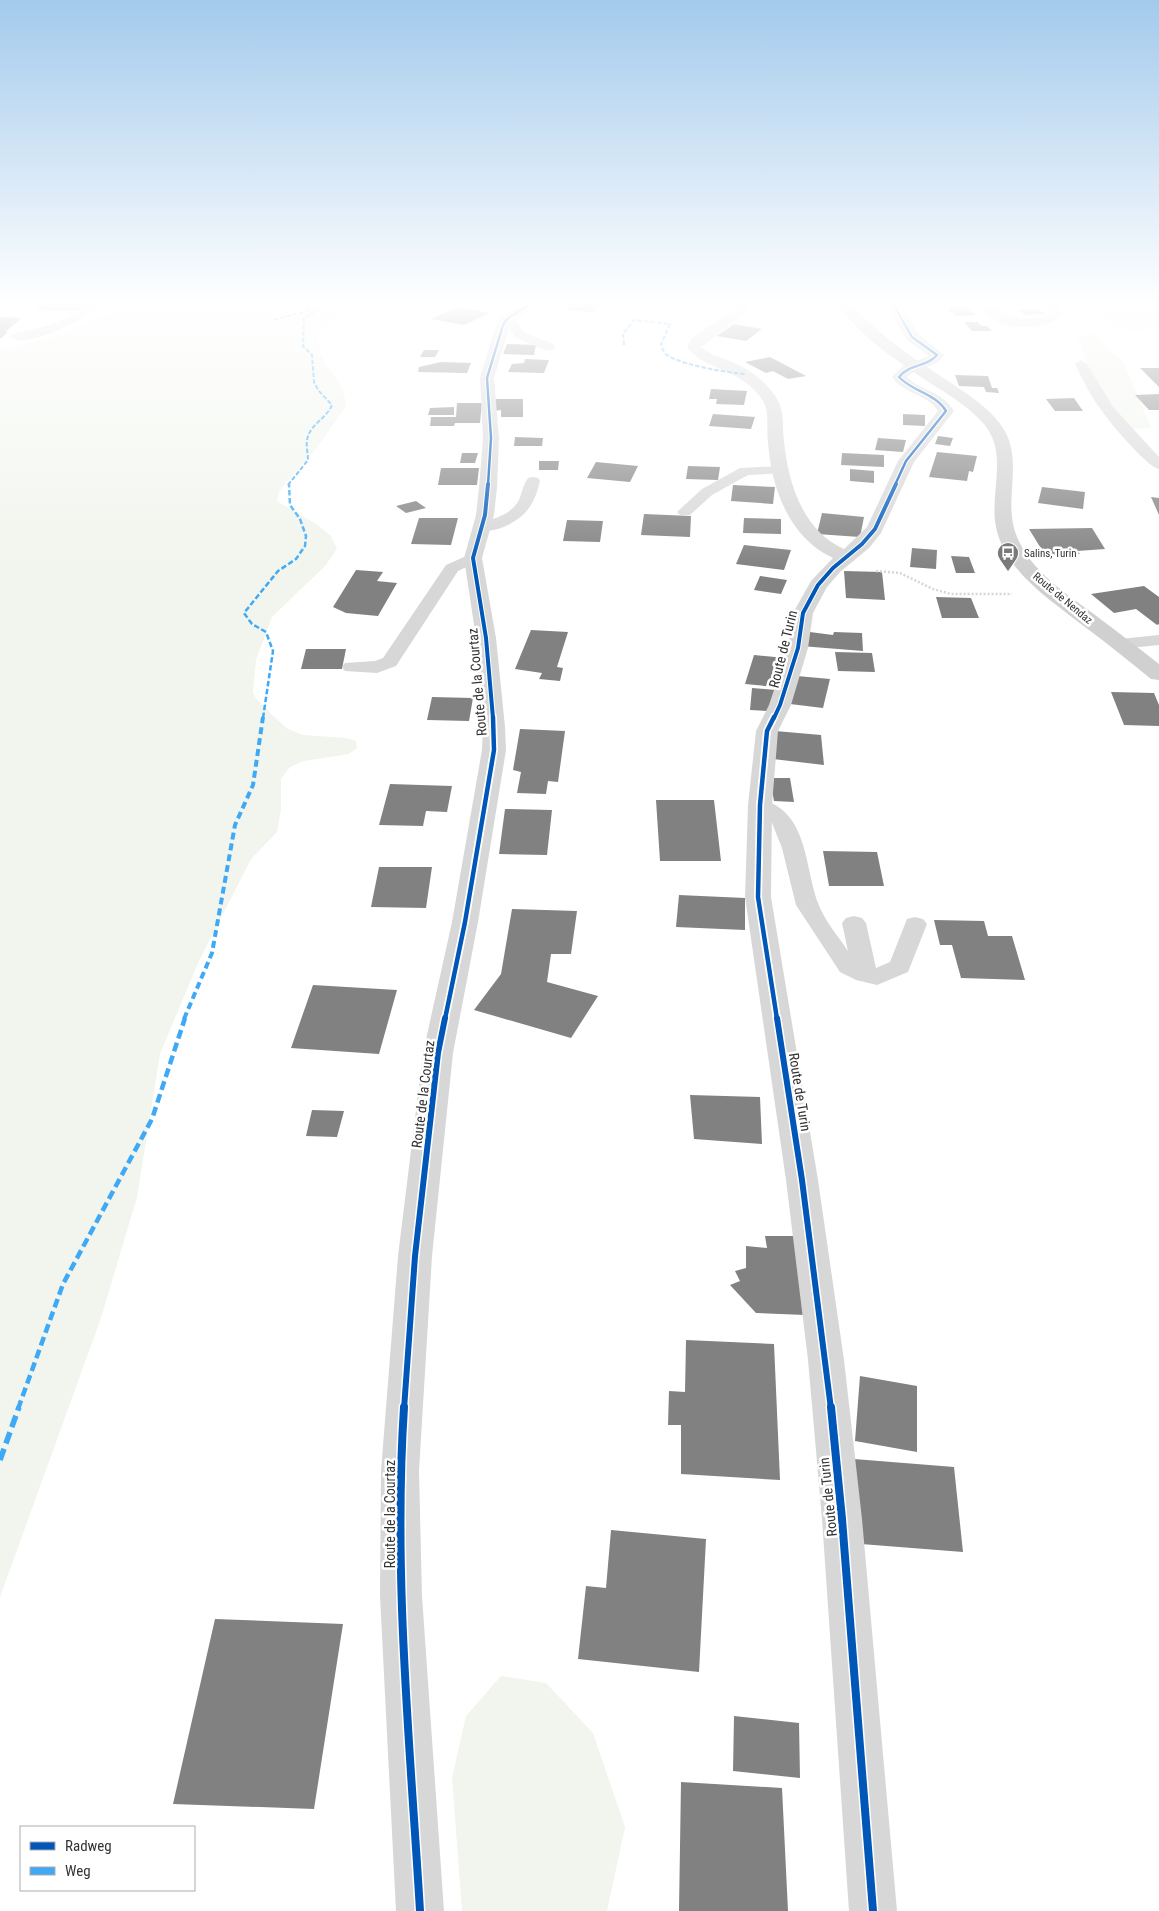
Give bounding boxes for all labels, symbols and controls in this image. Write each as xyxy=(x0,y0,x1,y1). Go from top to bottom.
bus stop icon: Salins, Turin xyxy=(996,541,1020,572)
place label: Salins, Turin xyxy=(1024,547,1077,560)
street label: Route de Nendaz xyxy=(1030,570,1095,627)
street label: Route de Turin xyxy=(766,609,800,689)
street label: Route de la Courtaz xyxy=(464,627,490,737)
street label: Route de la Courtaz xyxy=(408,1039,438,1149)
street label: Route de Turin xyxy=(786,1052,814,1132)
street label: Route de Turin xyxy=(816,1457,840,1537)
street label: Route de la Courtaz xyxy=(382,1460,398,1568)
legend xyxy=(20,1826,195,1891)
text: Radweg xyxy=(65,1837,112,1855)
text: Weg xyxy=(65,1862,91,1880)

